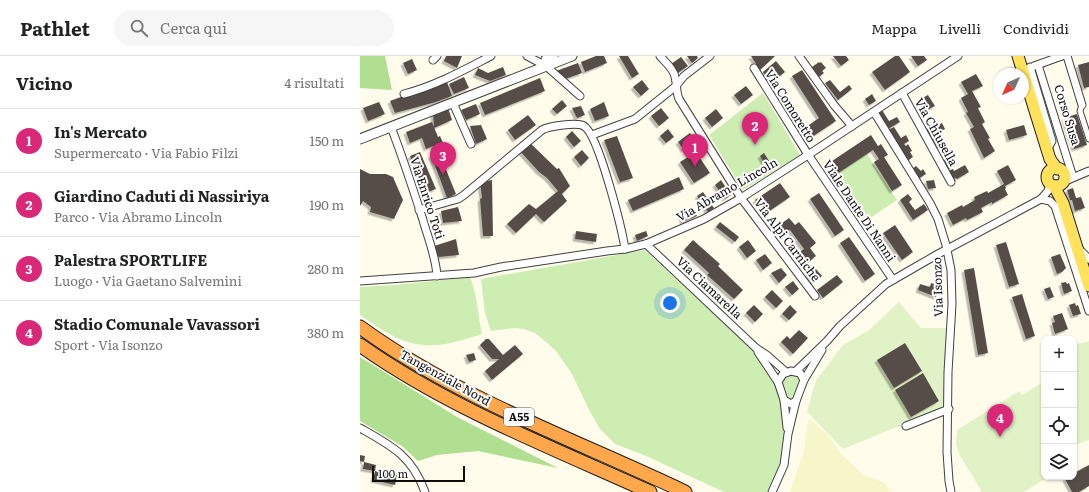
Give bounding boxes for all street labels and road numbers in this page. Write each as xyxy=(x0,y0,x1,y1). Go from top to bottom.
street label: Via Comoretto xyxy=(761,65,821,146)
street label: Corso Susa xyxy=(1050,82,1086,148)
street label: Via Chiusella xyxy=(911,94,963,169)
street label: Via Abramo Lincoln xyxy=(672,153,781,226)
street label: Via Enrico Toti xyxy=(406,154,450,241)
street label: Viale Dante Di Nanni xyxy=(819,156,901,265)
street label: Via Alpi Carniche xyxy=(750,194,825,285)
street label: Via Ciamarella xyxy=(673,252,747,323)
street label: Via Isonzo xyxy=(927,257,947,317)
street label: Tangenziale Nord xyxy=(397,345,495,410)
road number: A55 xyxy=(504,408,534,426)

